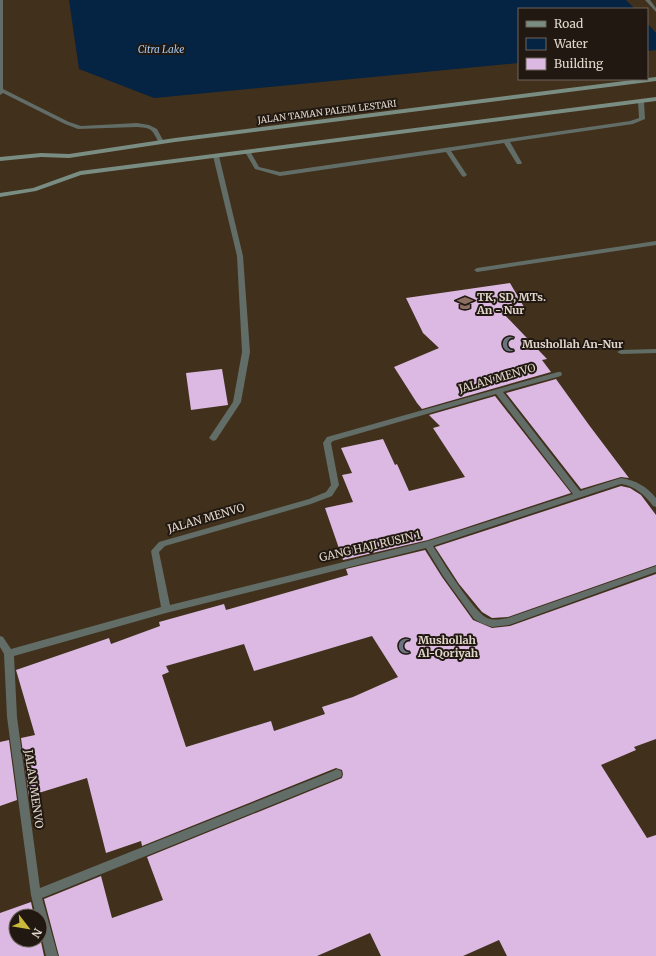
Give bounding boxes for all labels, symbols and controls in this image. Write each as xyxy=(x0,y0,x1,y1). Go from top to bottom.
legend xyxy=(518,8,648,80)
text: Road xyxy=(554,16,583,31)
text: Water xyxy=(553,36,589,51)
water label: Citra Lake xyxy=(138,43,184,56)
text: Building xyxy=(554,56,604,71)
street label: JALAN TAMAN PALEM LESTARI xyxy=(256,98,397,126)
place label: TK, SD, MTs. An - Nur xyxy=(476,290,546,317)
school or university icon: TK, SD, MTs. An - Nur xyxy=(456,294,474,312)
mosque icon: Mushollah An-Nur xyxy=(501,335,519,353)
place label: Mushollah An-Nur xyxy=(522,337,623,351)
street label: JALAN MENVO xyxy=(456,360,537,396)
street label: JALAN MENVO xyxy=(165,500,246,536)
street label: GANG HAJI RUSIN 1 xyxy=(318,528,422,564)
place label: Mushollah Al-Qoriyah xyxy=(417,633,479,660)
mosque icon: Mushollah Al-Qoriyah xyxy=(397,637,415,655)
street label: JALAN MENVO xyxy=(21,748,46,829)
north arrow xyxy=(8,908,48,948)
text: N xyxy=(28,926,45,941)

